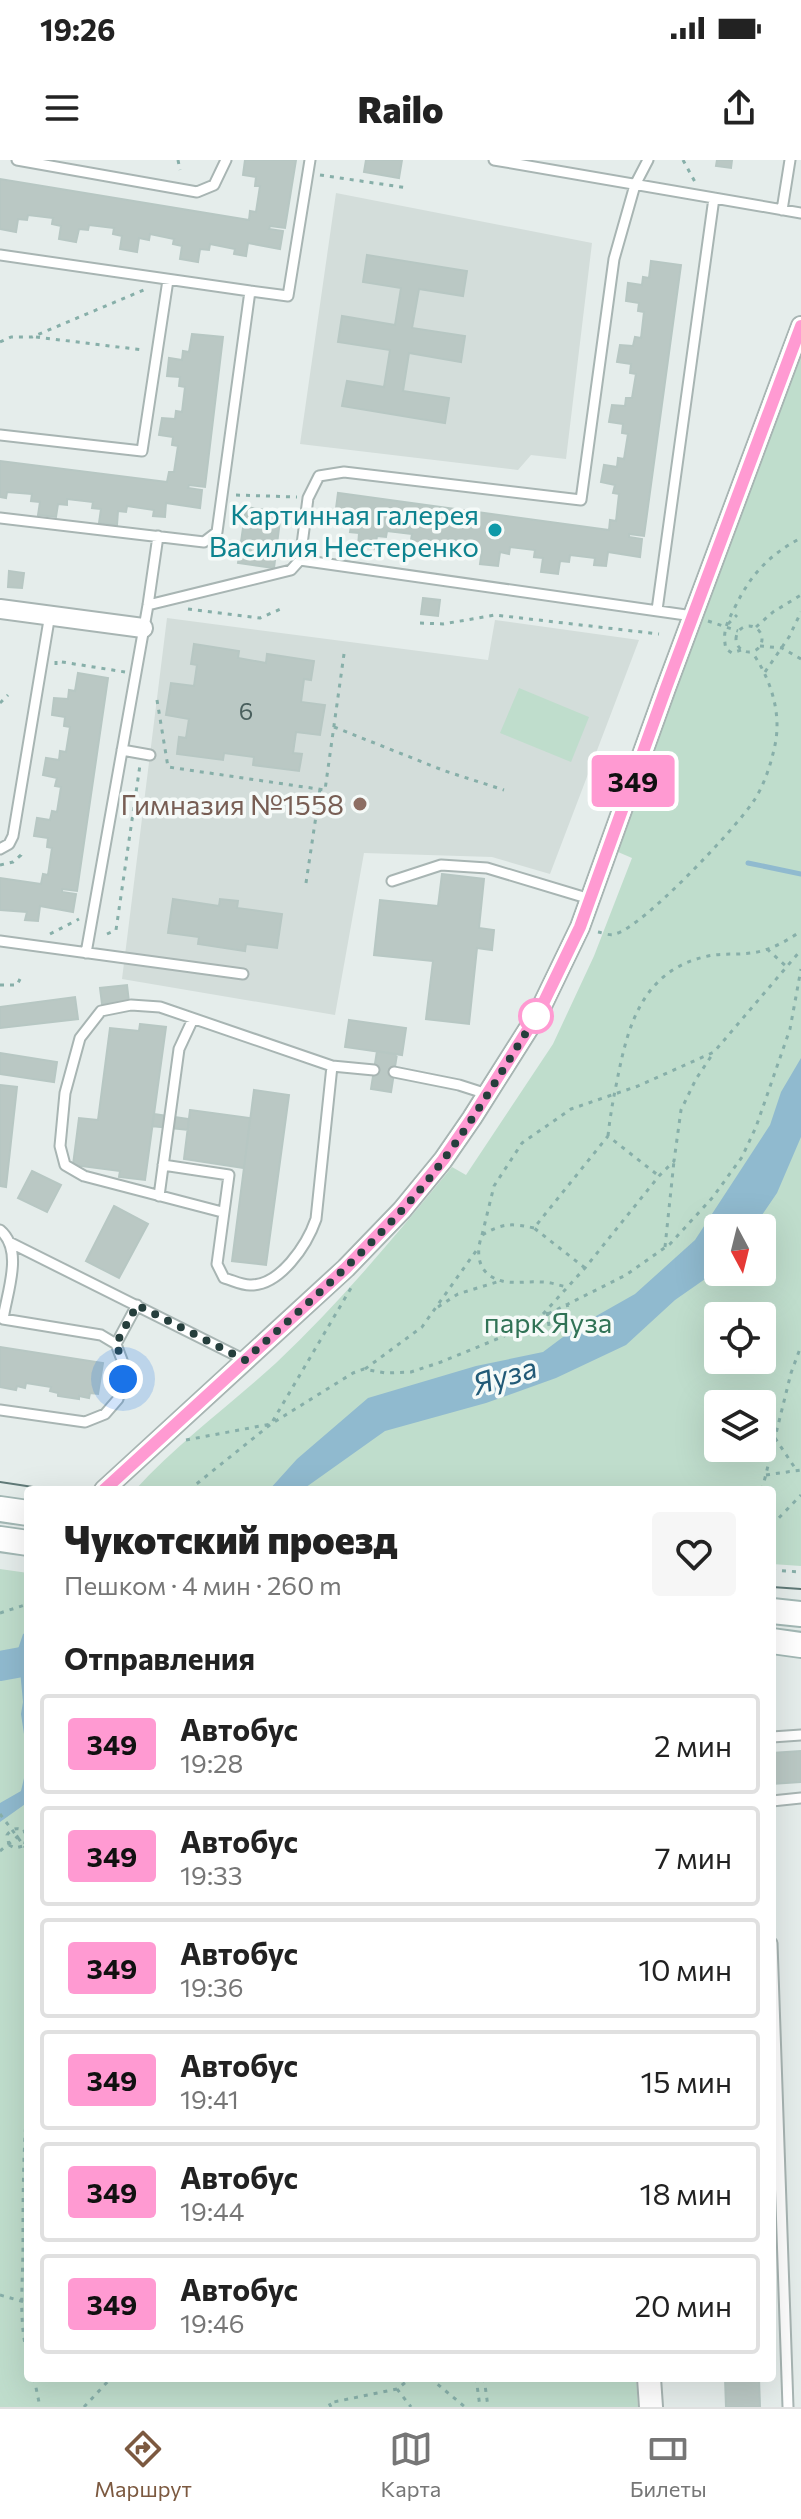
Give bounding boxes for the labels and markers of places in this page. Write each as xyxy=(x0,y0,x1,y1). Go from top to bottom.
place label: Картинная галерея Василия Нестеренко xyxy=(209,497,479,563)
marker: Картинная галерея Василия Нестеренко xyxy=(486,521,504,539)
place label: Гимназия №1558 xyxy=(120,787,344,821)
marker: Гимназия №1558 xyxy=(351,795,369,813)
unlabelled marker xyxy=(519,999,553,1033)

